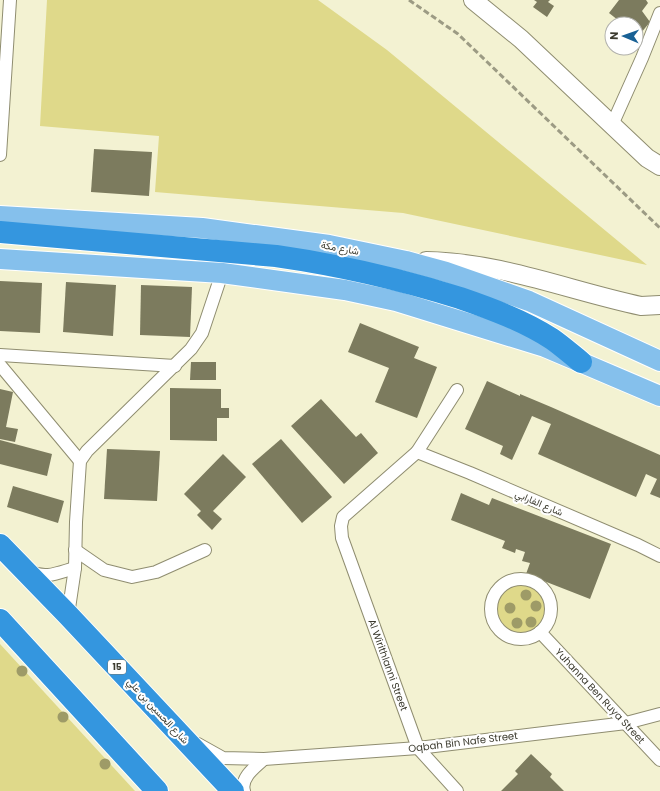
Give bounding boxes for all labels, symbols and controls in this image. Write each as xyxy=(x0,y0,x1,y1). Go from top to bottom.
north arrow xyxy=(604,16,644,56)
text: N xyxy=(606,31,622,40)
street label: شارع مكة xyxy=(320,237,360,259)
street label: شارع الفارابي xyxy=(512,486,566,521)
street label: Al Wirithlanni Street xyxy=(364,617,412,713)
street label: Yuhanna Ben Ruya Street xyxy=(552,645,649,747)
road number: 15 xyxy=(108,660,126,674)
street label: شارع الحسين بن علي xyxy=(123,675,192,748)
street label: Oqbah Bin Nafe Street xyxy=(407,728,519,756)

